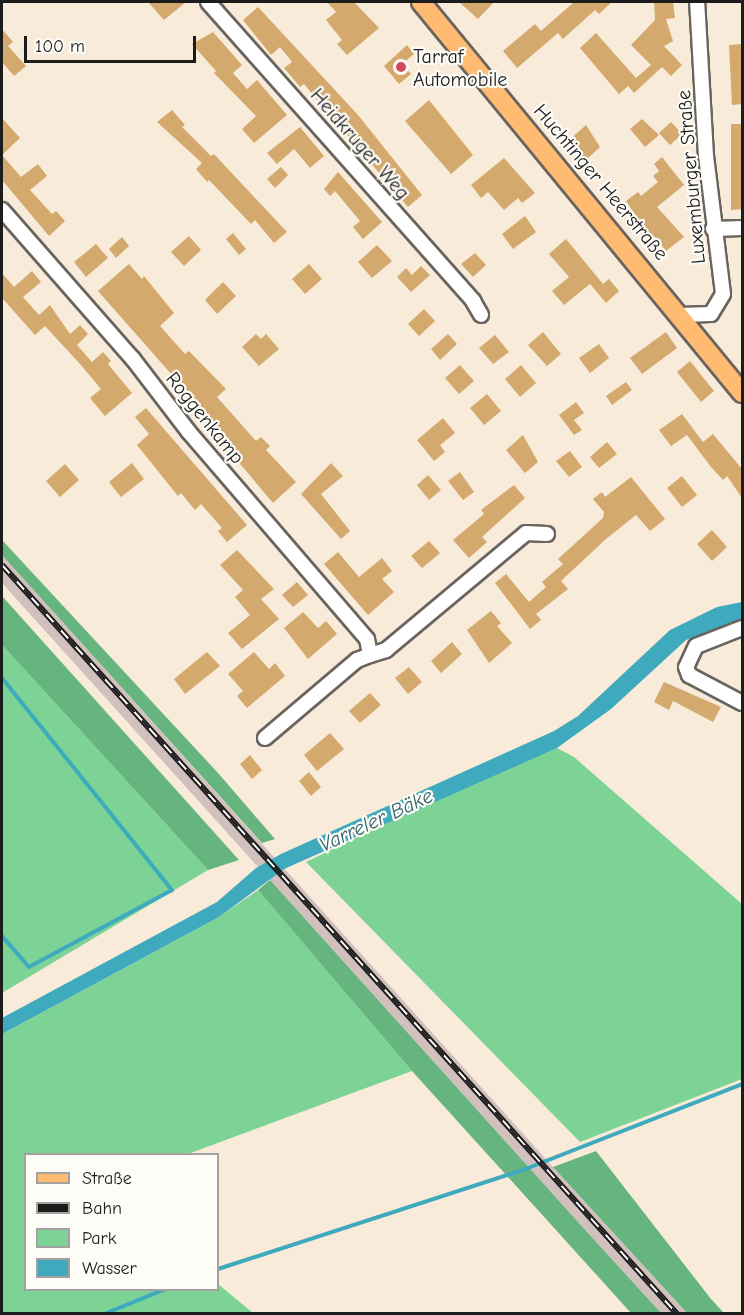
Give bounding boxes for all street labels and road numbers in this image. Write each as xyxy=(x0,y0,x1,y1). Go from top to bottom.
street label: Heidkruger Weg xyxy=(305,84,415,204)
street label: Luxemburger Straße xyxy=(671,89,711,265)
street label: Huchtinger Heerstraße xyxy=(529,99,673,265)
street label: Roggenkamp xyxy=(161,367,249,469)

